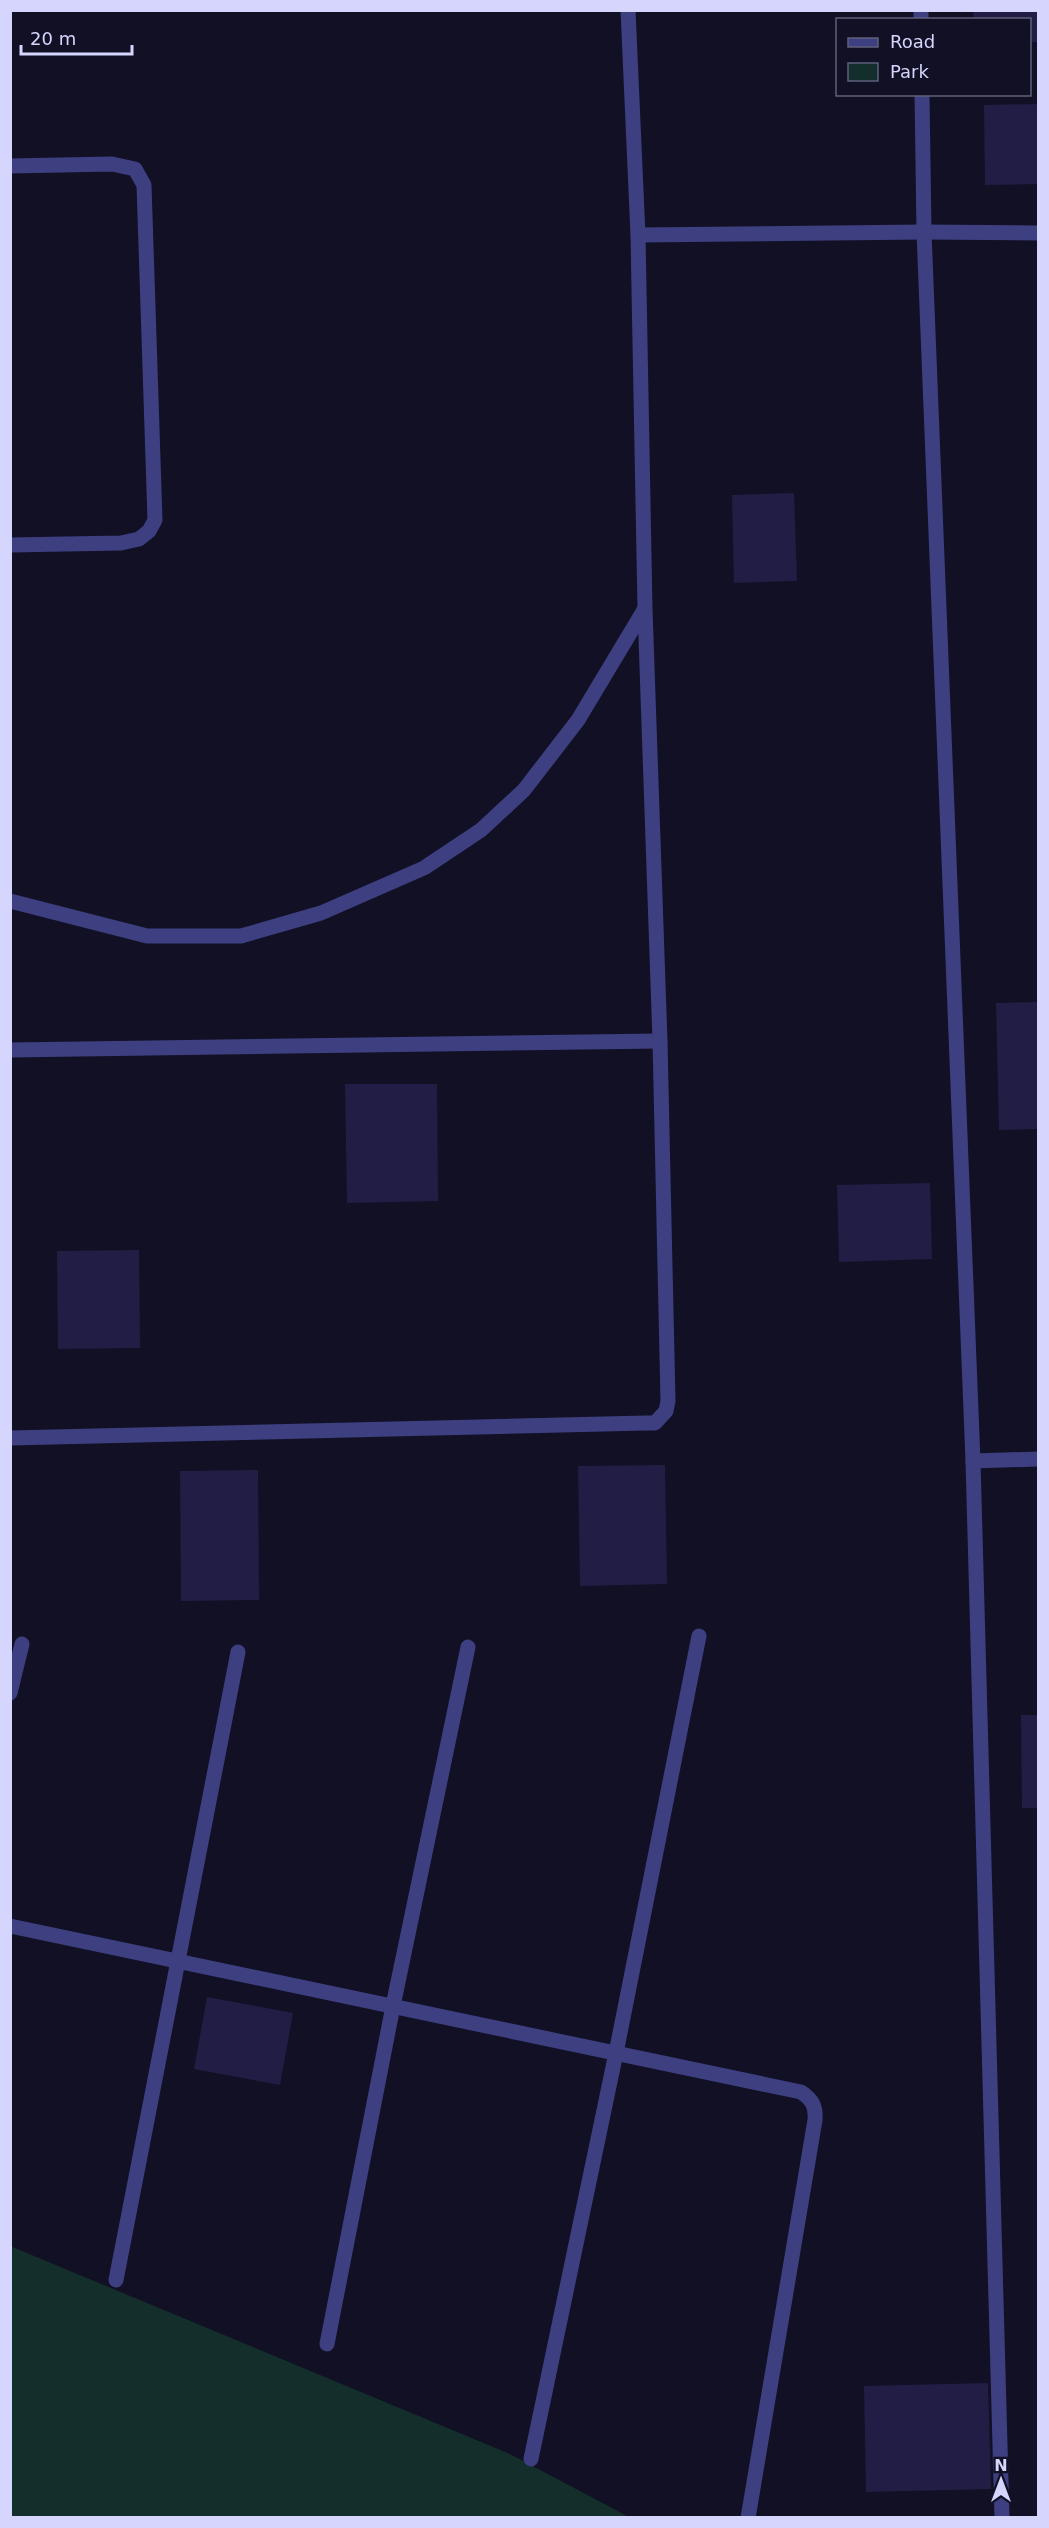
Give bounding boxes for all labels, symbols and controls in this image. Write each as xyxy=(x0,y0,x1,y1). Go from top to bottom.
scale bar xyxy=(21,18,132,56)
legend xyxy=(836,18,1031,96)
text: 20 m xyxy=(30,28,76,49)
text: Road xyxy=(890,31,935,52)
text: Park xyxy=(890,61,929,82)
north arrow xyxy=(971,2450,1031,2510)
text: N xyxy=(994,2456,1008,2475)

